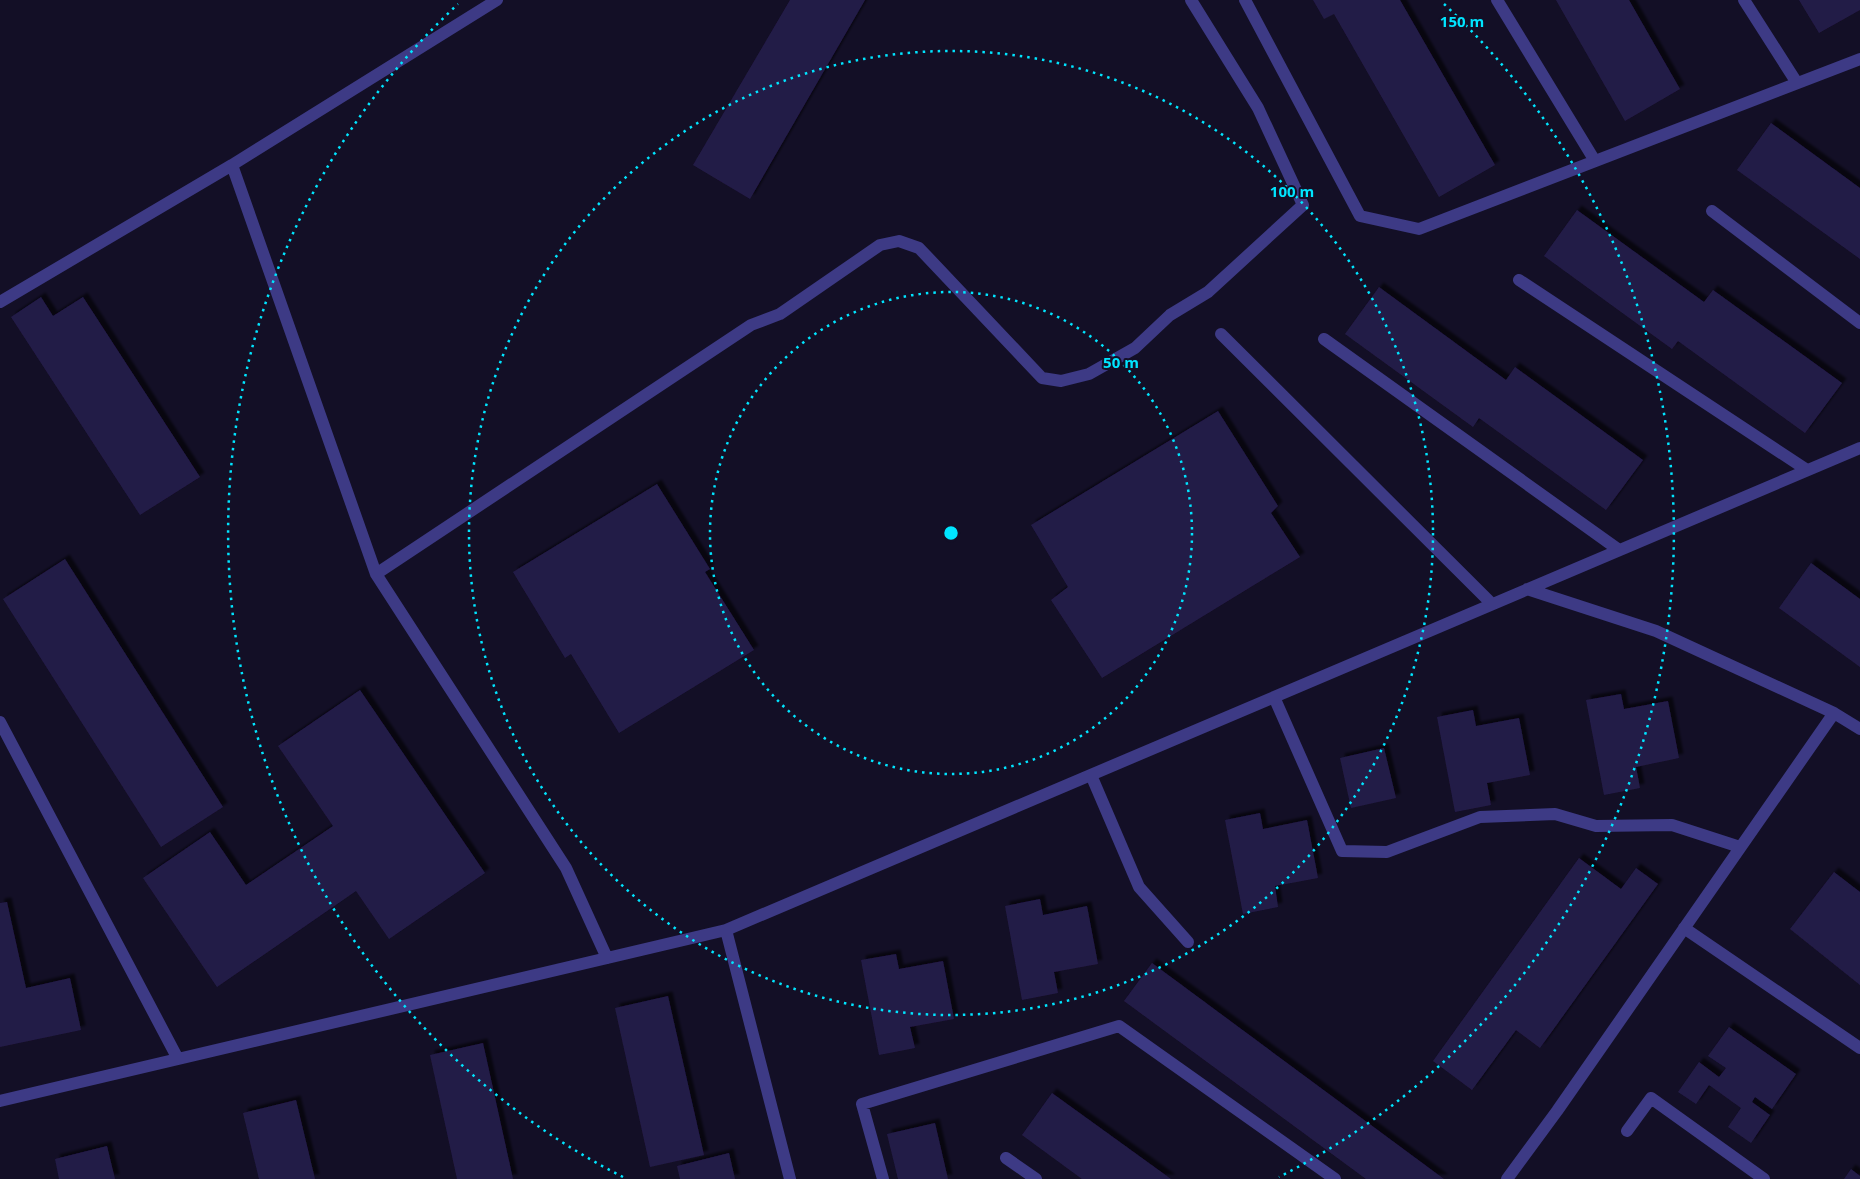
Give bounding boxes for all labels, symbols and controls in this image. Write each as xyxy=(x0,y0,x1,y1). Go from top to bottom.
text: 150 m xyxy=(1440,11,1484,31)
text: 100 m xyxy=(1270,181,1314,201)
text: 50 m xyxy=(1103,352,1139,372)
centre of rings xyxy=(942,524,960,542)

